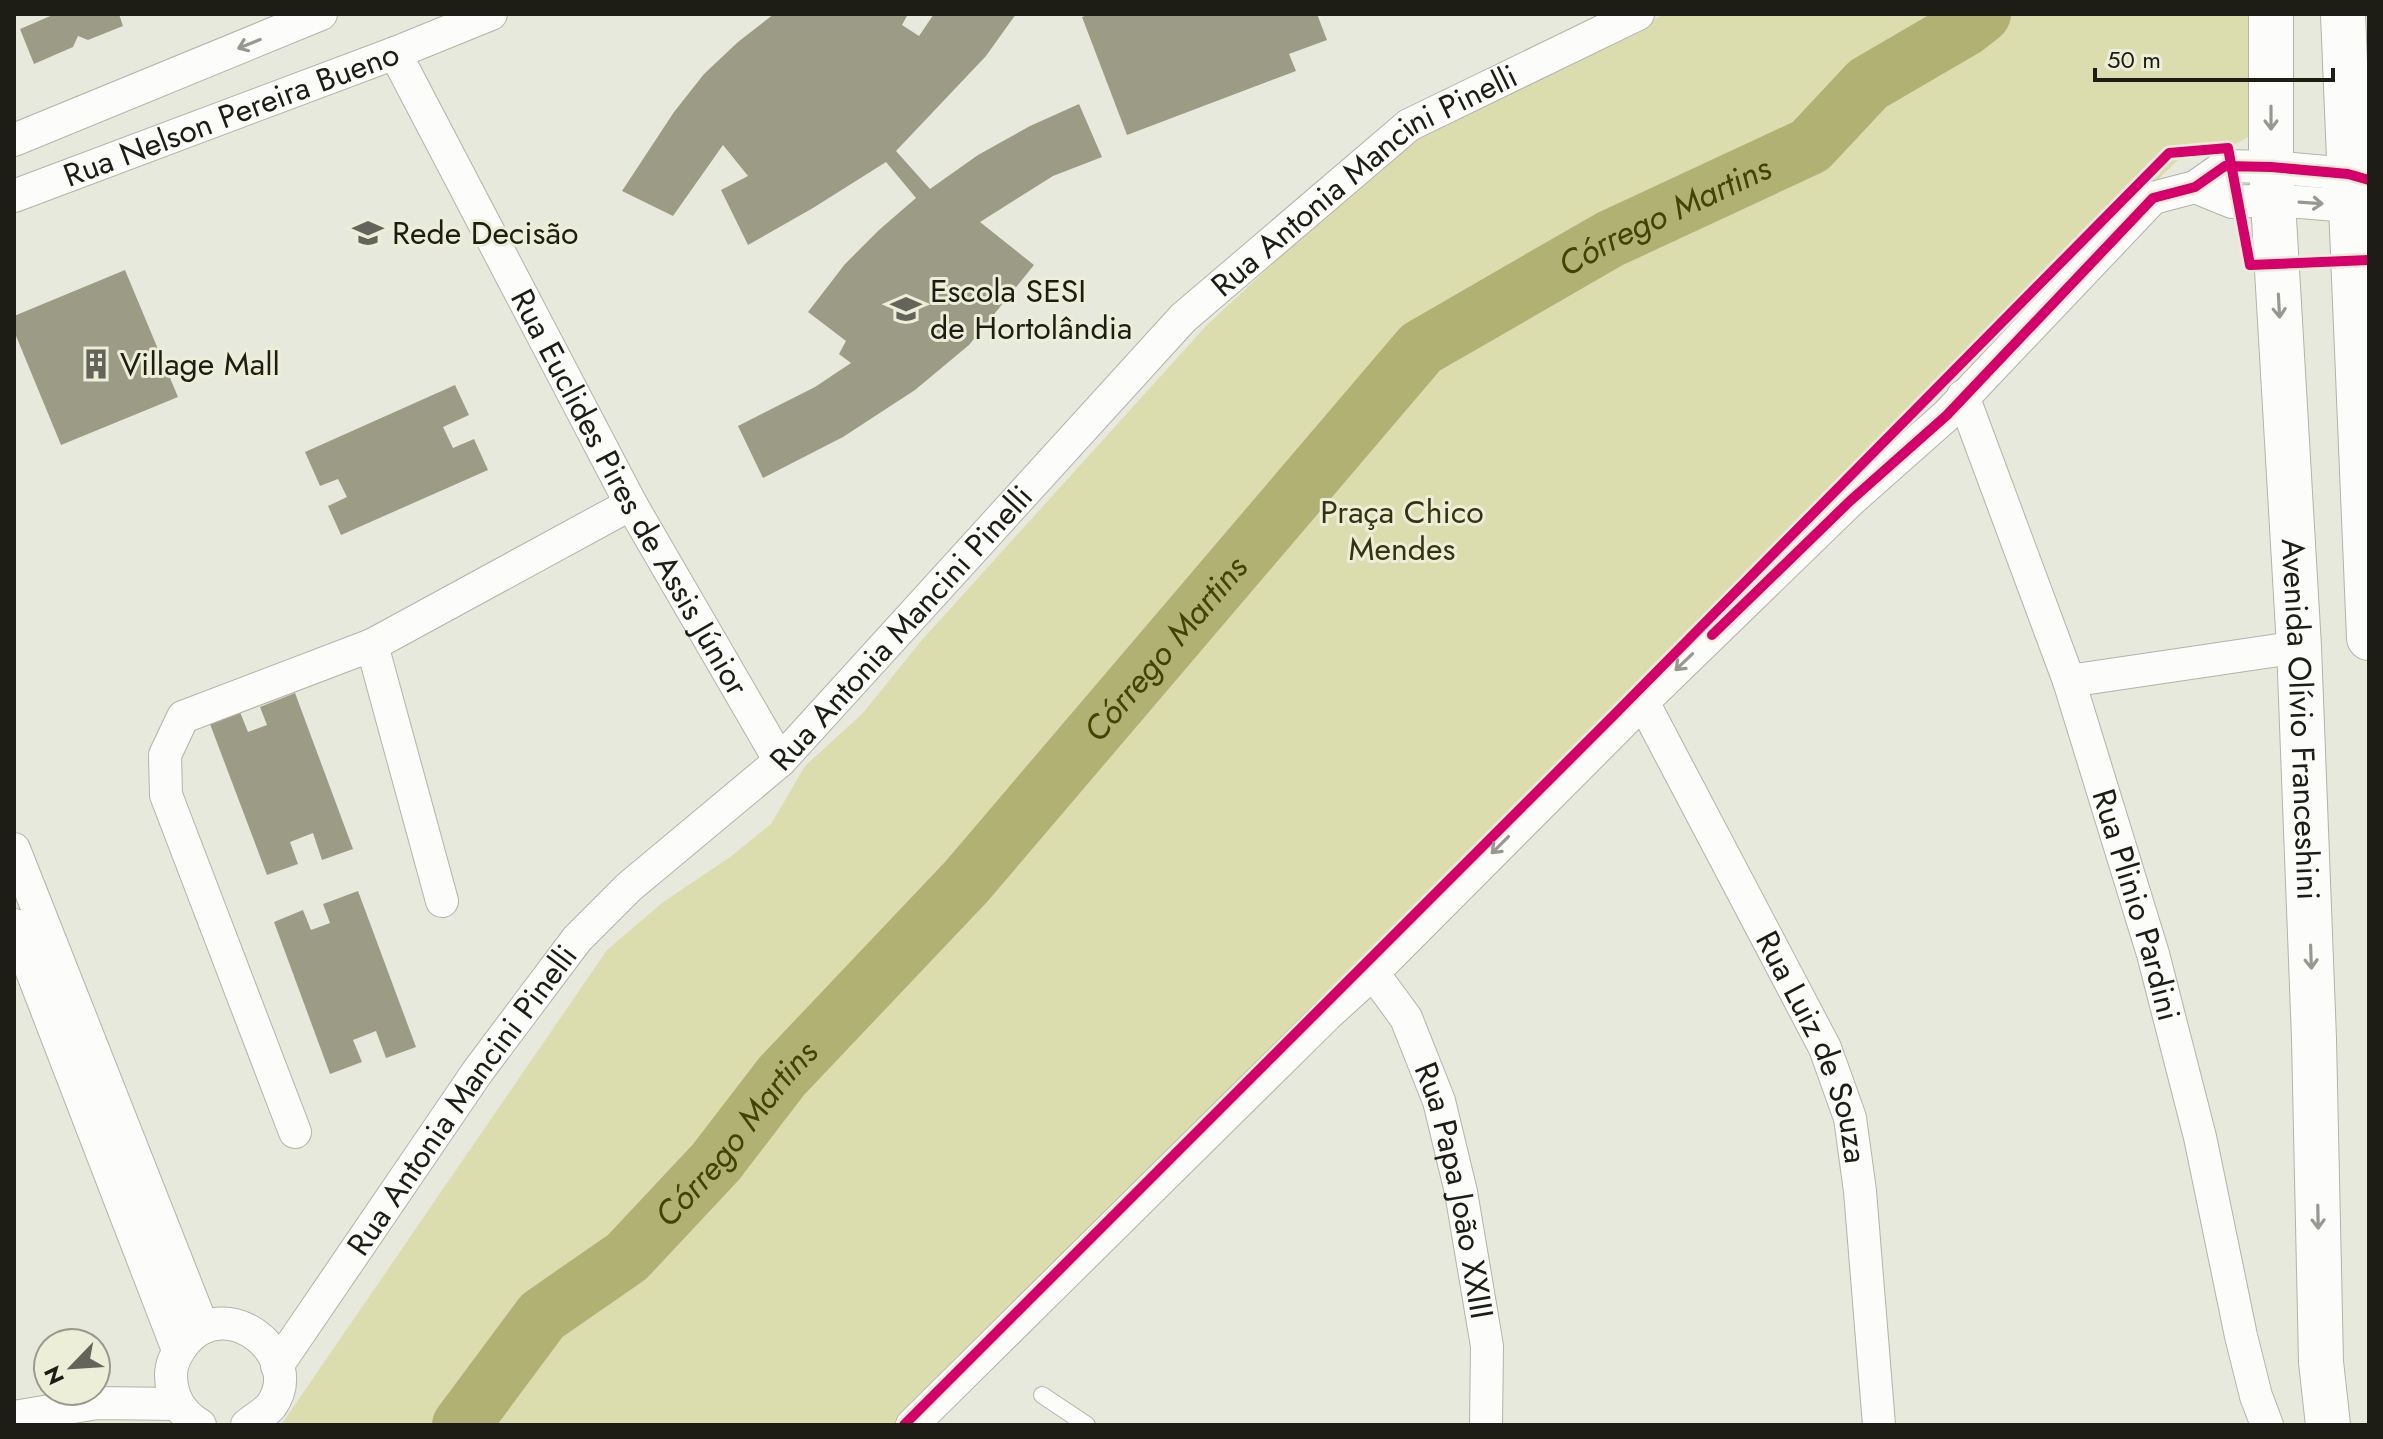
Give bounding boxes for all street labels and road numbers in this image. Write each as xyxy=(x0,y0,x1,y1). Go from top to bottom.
street label: Rua Nelson Pereira Bueno xyxy=(57,31,405,198)
street label: Rua Antonia Mancini Pinelli xyxy=(1201,53,1525,308)
street label: Rua Euclides Pires de Assis Júnior xyxy=(499,281,760,704)
street label: Rua Antonia Mancini Pinelli xyxy=(759,475,1043,781)
street label: Avenida Olívio Franceshini xyxy=(2270,537,2332,901)
street label: Rua Plinio Pardini xyxy=(2081,783,2192,1026)
street label: Rua Luiz de Souza xyxy=(1744,923,1879,1166)
street label: Rua Antonia Mancini Pinelli xyxy=(336,935,588,1265)
street label: Rua Papa João XXIII xyxy=(1403,1055,1505,1322)

